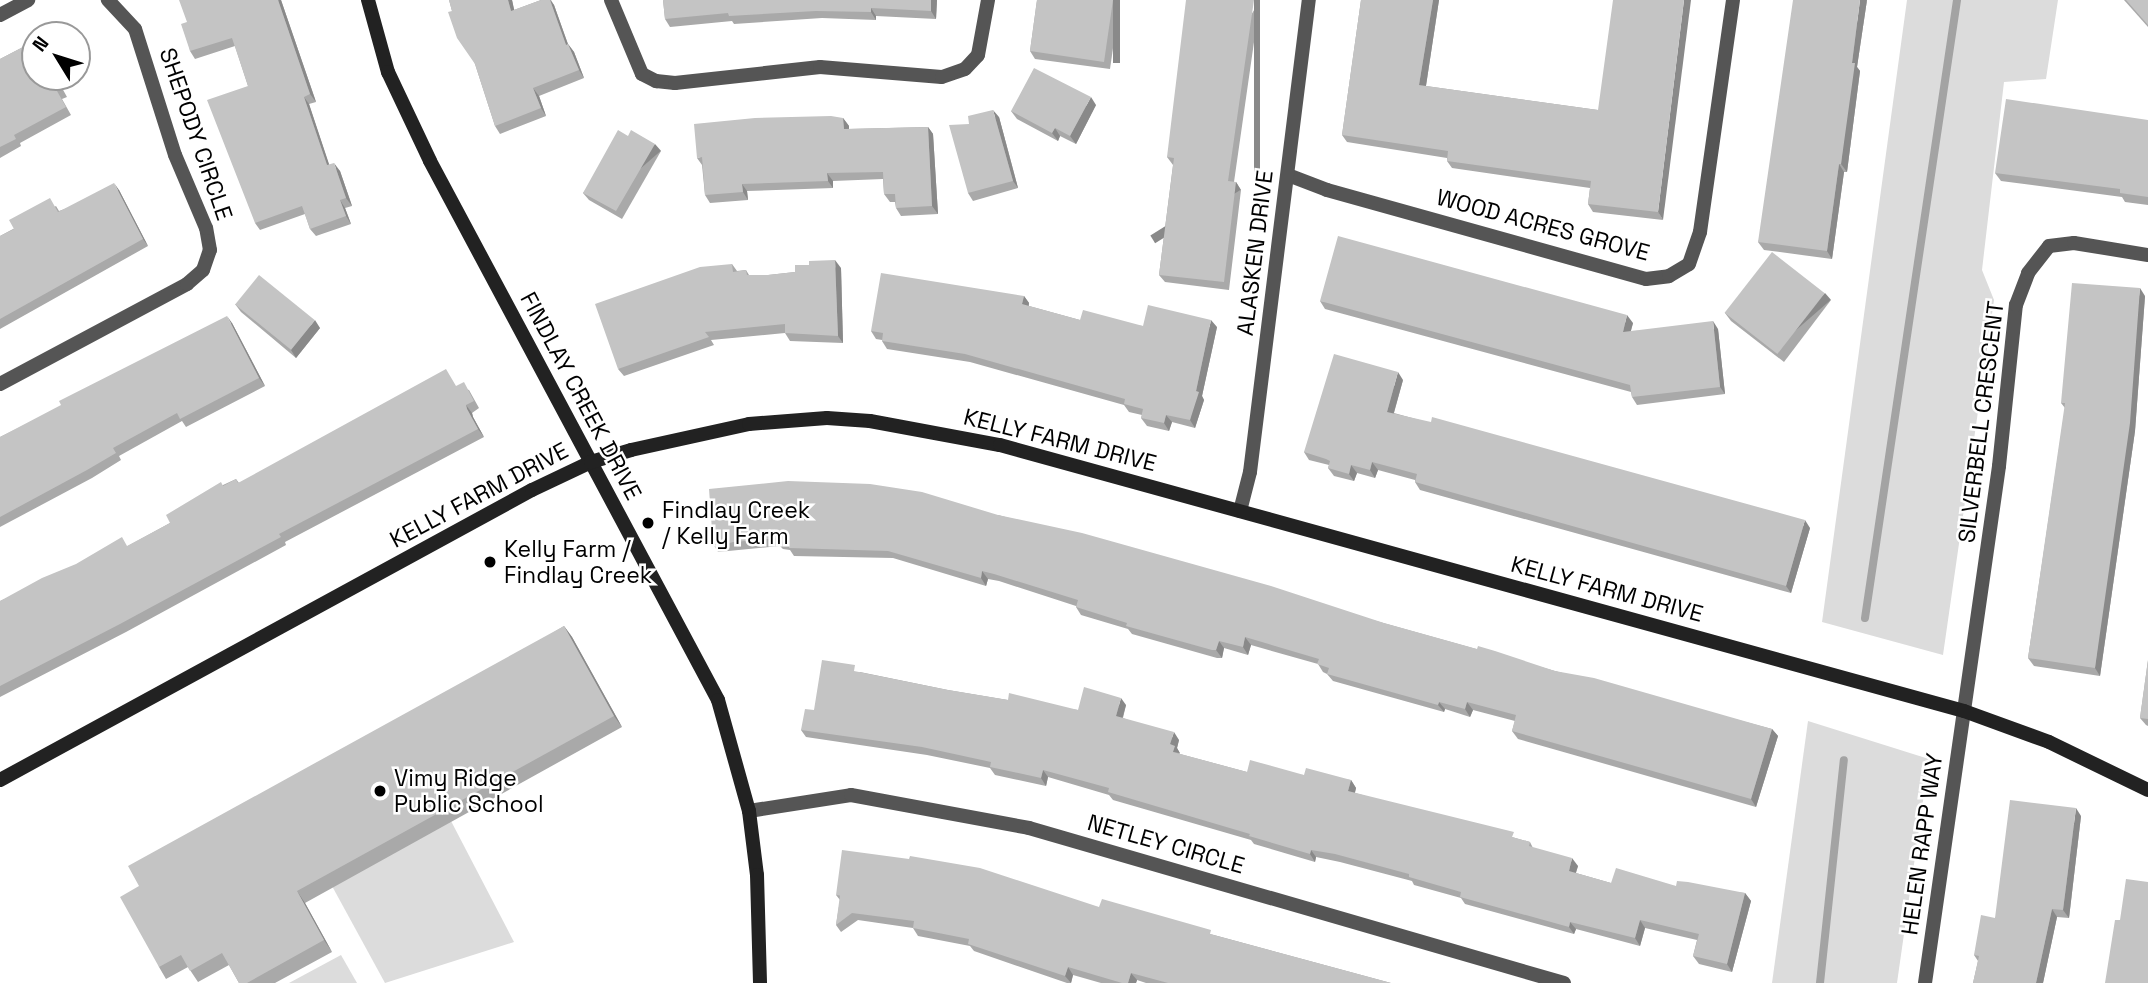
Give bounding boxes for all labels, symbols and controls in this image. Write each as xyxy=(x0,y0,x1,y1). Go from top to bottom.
north arrow xyxy=(21,21,91,91)
text: N xyxy=(27,31,54,57)
street label: SHEPODY CIRCLE xyxy=(154,44,238,224)
street label: ALASKEN DRIVE xyxy=(1231,169,1279,337)
street label: WOOD ACRES GROVE xyxy=(1433,183,1653,267)
street label: FINDLAY CREEK DRIVE xyxy=(514,287,648,505)
street label: SILVERBELL CRESCENT xyxy=(1952,299,2010,545)
street label: KELLY FARM DRIVE xyxy=(961,403,1159,477)
street label: KELLY FARM DRIVE xyxy=(385,436,573,554)
place label: Findlay Creek / Kelly Farm xyxy=(662,496,810,550)
marker: Findlay Creek / Kelly Farm xyxy=(640,515,656,531)
place label: Kelly Farm / Findlay Creek xyxy=(504,535,652,589)
street label: KELLY FARM DRIVE xyxy=(1508,550,1706,628)
marker: Kelly Farm / Findlay Creek xyxy=(482,554,498,570)
street label: HELEN RAPP WAY xyxy=(1896,751,1948,937)
place label: Vimy Ridge Public School xyxy=(394,764,544,818)
marker: Vimy Ridge Public School xyxy=(372,783,388,799)
street label: NETLEY CIRCLE xyxy=(1084,808,1248,880)

